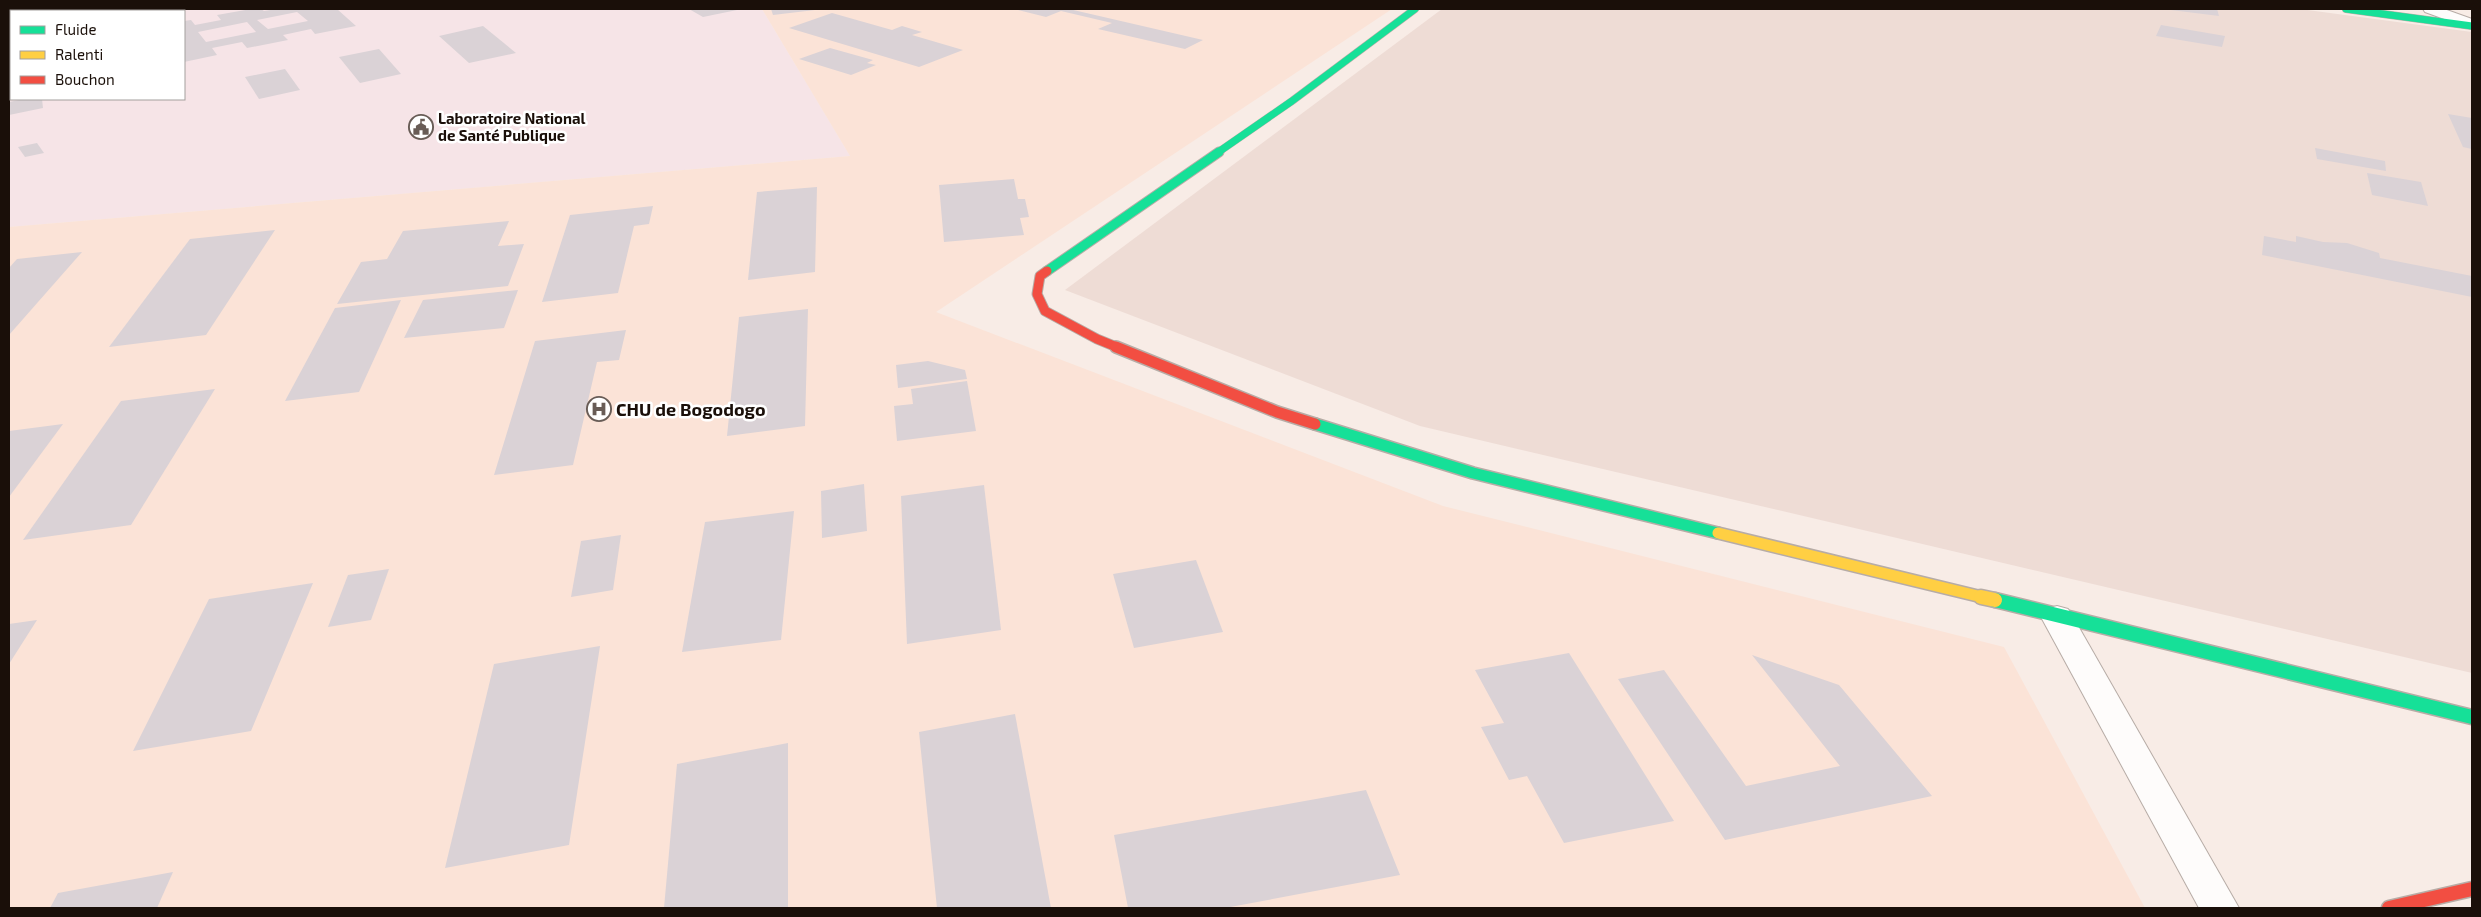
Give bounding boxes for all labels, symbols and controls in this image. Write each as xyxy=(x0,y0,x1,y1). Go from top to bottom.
legend xyxy=(10,10,185,100)
text: Fluide xyxy=(55,20,96,38)
text: Ralenti xyxy=(55,45,103,63)
text: Bouchon xyxy=(55,70,115,88)
place label: Laboratoire National de Santé Publique xyxy=(438,109,585,144)
public building icon: Laboratoire National de Santé Publique xyxy=(408,114,434,140)
hospital icon: CHU de Bogodogo xyxy=(586,396,612,422)
place label: CHU de Bogodogo xyxy=(616,398,766,420)

